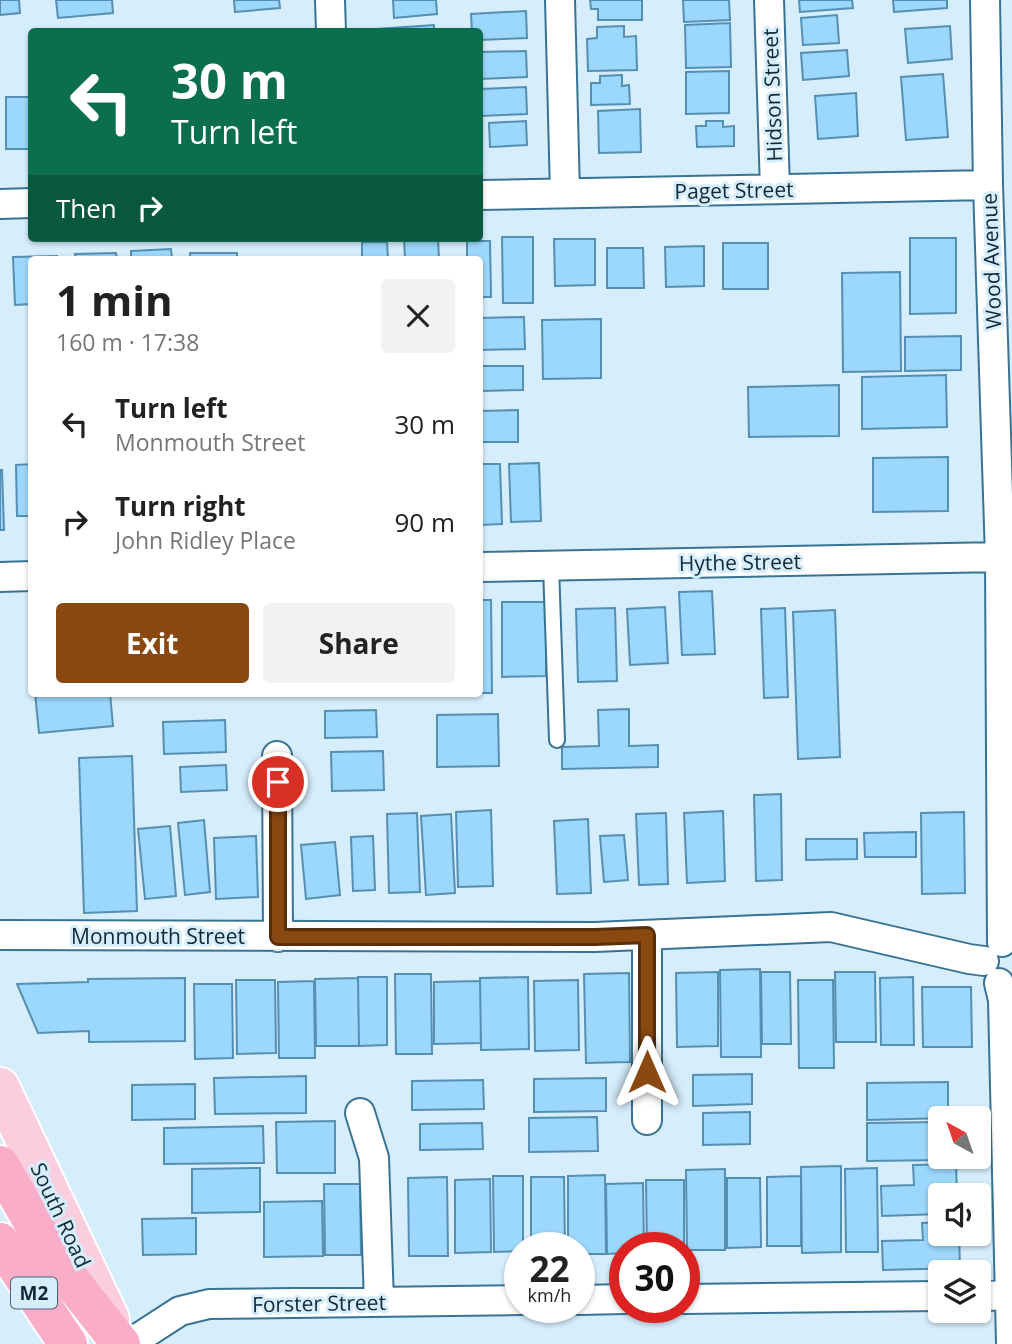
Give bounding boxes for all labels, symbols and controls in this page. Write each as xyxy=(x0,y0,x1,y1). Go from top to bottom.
street label: Hidson Street xyxy=(756,28,788,162)
text: 30 m xyxy=(171,47,288,113)
icon: left xyxy=(56,56,147,147)
text: Turn left xyxy=(171,110,297,153)
street label: Paget Street xyxy=(674,175,794,205)
icon: right xyxy=(131,189,169,227)
text: Then xyxy=(56,190,117,226)
street label: Wood Avenue xyxy=(975,193,1007,329)
text: 1 min xyxy=(56,271,173,328)
button: close xyxy=(381,279,455,353)
text: 160 m · 17:38 xyxy=(56,326,199,358)
text: Turn left xyxy=(115,390,227,426)
icon: left xyxy=(56,405,94,443)
text: 30 m xyxy=(394,406,455,442)
text: Monmouth Street xyxy=(115,426,305,458)
text: Turn right xyxy=(115,488,246,524)
icon: right xyxy=(56,503,94,541)
text: 90 m xyxy=(394,504,455,540)
text: John Ridley Place xyxy=(115,524,296,556)
street label: Hythe Street xyxy=(679,547,801,577)
button: Exit xyxy=(56,603,249,683)
button: Share xyxy=(263,603,455,683)
pin xyxy=(248,752,308,812)
icon: arrive xyxy=(259,763,297,801)
street label: Monmouth Street xyxy=(71,922,245,950)
position arrow xyxy=(610,1035,684,1109)
north arrow xyxy=(928,1106,990,1169)
map controls xyxy=(928,1106,991,1323)
street label: South Road xyxy=(24,1158,98,1272)
button: sound xyxy=(928,1183,991,1246)
speed limit sign: 30 xyxy=(609,1232,700,1323)
text: 22 xyxy=(529,1245,570,1292)
button: layers xyxy=(928,1260,991,1323)
road number: M2 xyxy=(11,1278,57,1308)
text: km/h xyxy=(528,1283,571,1307)
street label: Forster Street xyxy=(252,1288,386,1318)

